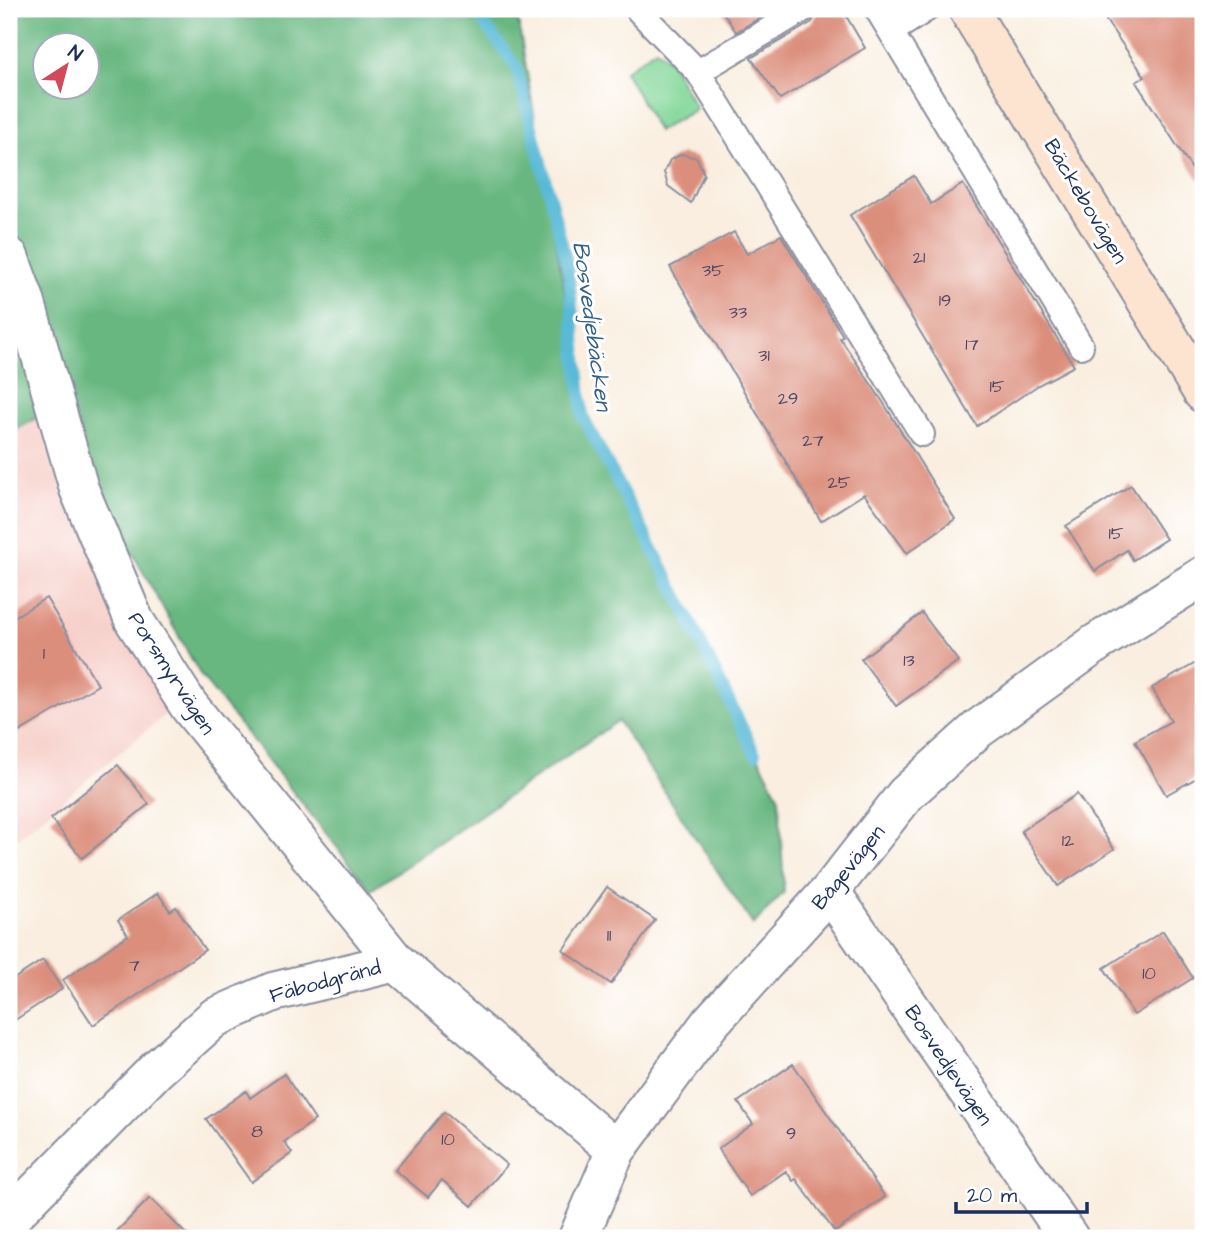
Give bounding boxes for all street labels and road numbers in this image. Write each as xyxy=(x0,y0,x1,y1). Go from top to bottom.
street label: Bäckebovägen xyxy=(1035,133,1134,270)
street label: Porsmyrvägen xyxy=(119,606,222,741)
street label: Bågevägen xyxy=(805,819,893,917)
street label: Fäbodgränd xyxy=(266,953,385,1012)
street label: Bosvedjevägen xyxy=(896,999,1000,1132)

